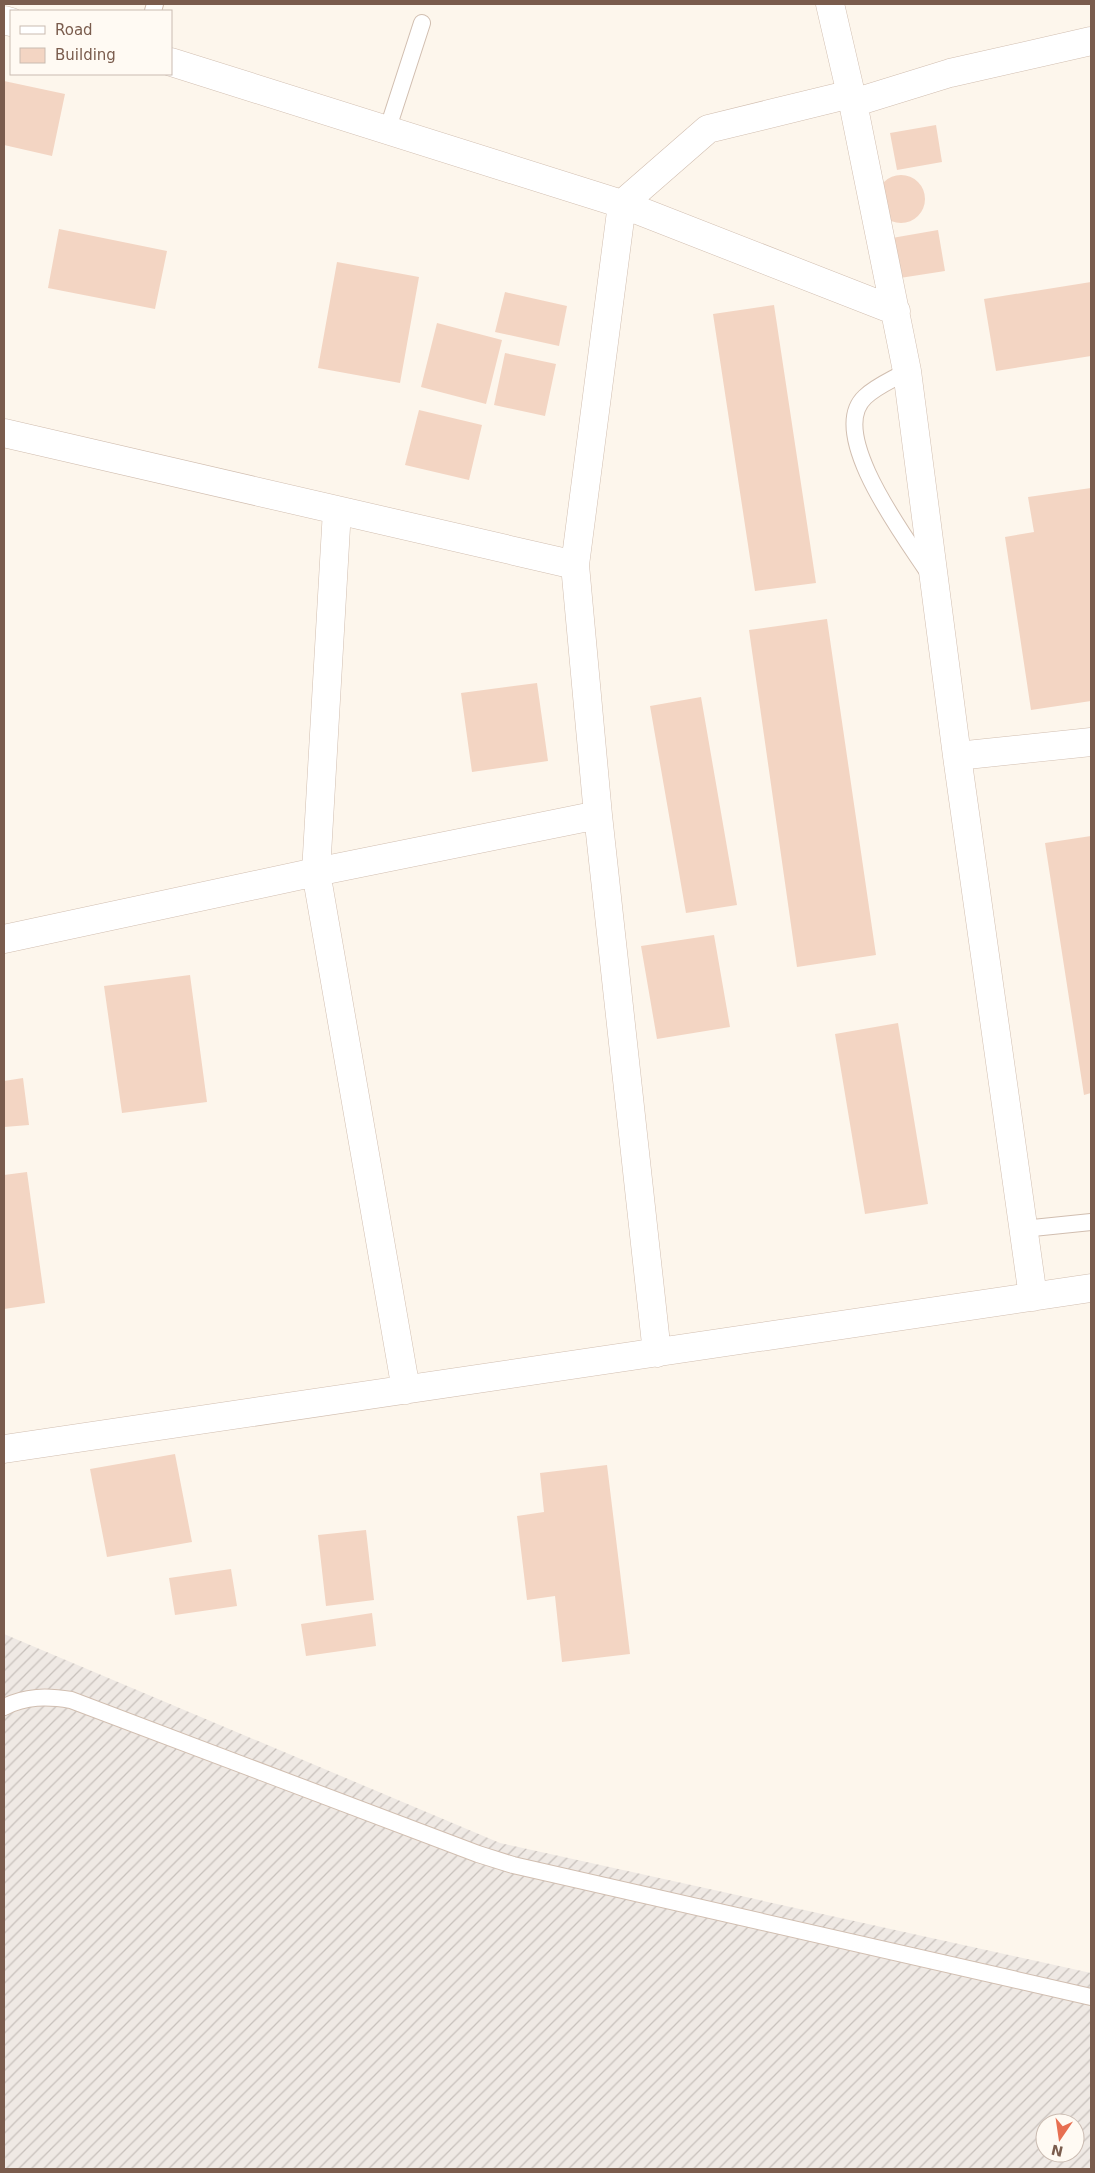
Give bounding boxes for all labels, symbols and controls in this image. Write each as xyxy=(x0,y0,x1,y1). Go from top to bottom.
legend xyxy=(10,10,172,75)
text: Road xyxy=(55,21,93,39)
text: Building xyxy=(55,46,116,64)
north arrow xyxy=(1035,2113,1085,2163)
text: N xyxy=(1050,2142,1065,2160)

